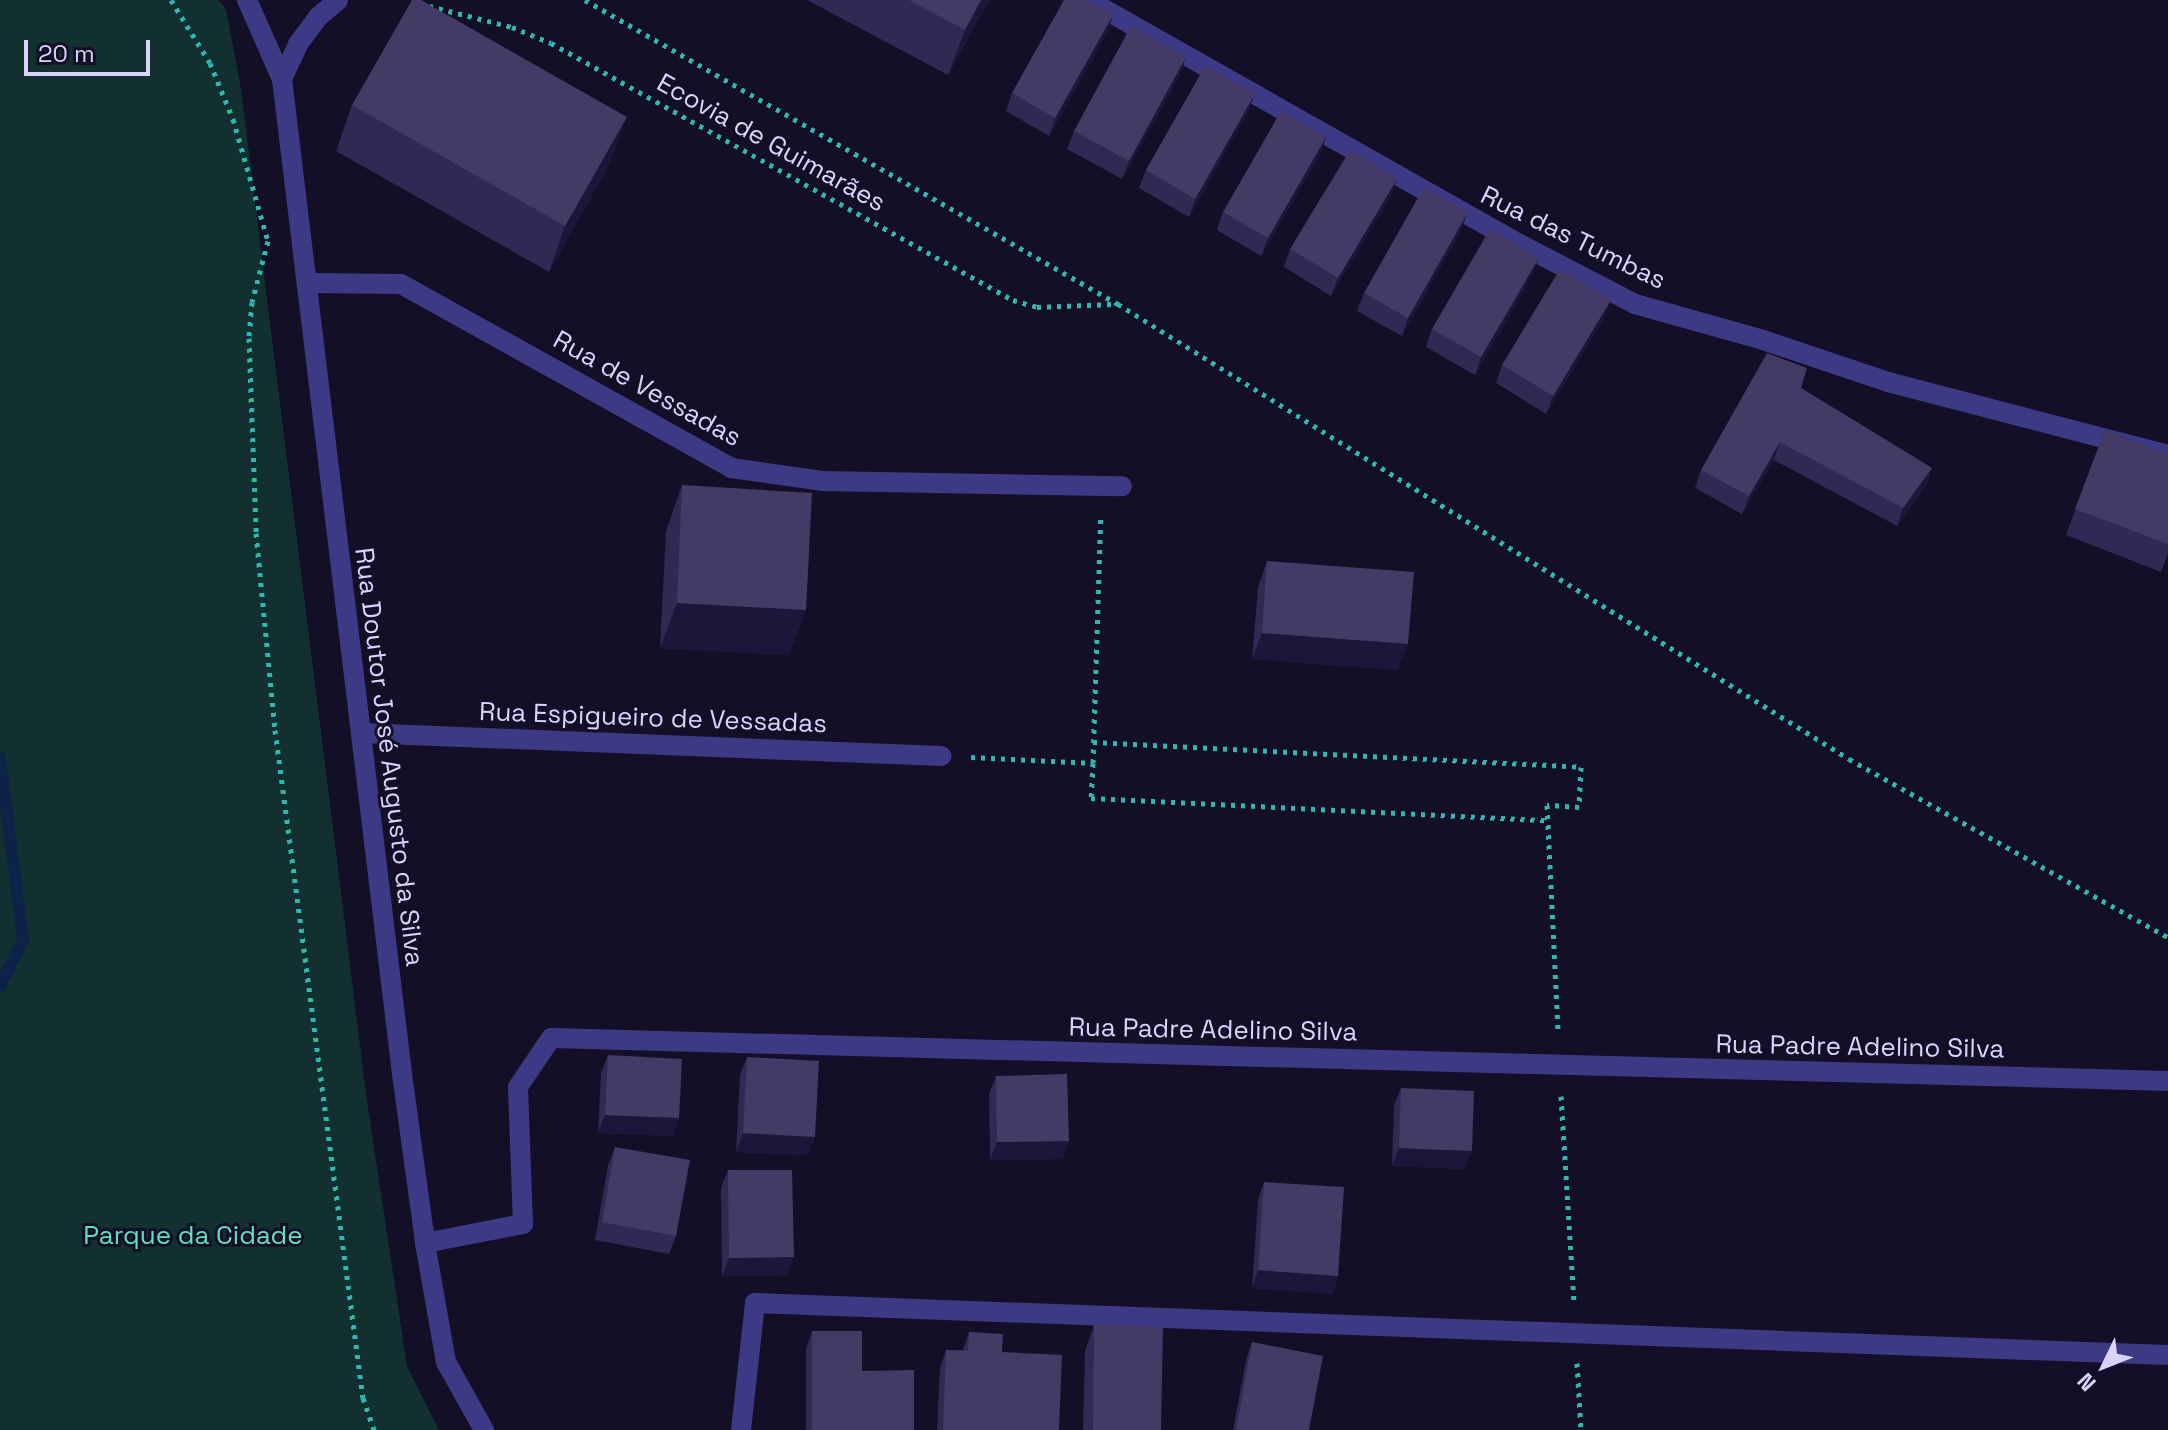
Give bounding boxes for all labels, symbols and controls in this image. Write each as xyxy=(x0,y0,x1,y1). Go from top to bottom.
scale bar xyxy=(28,24,154,74)
text: 20 m xyxy=(38,38,95,69)
street label: Ecovia de Guimarães xyxy=(651,67,891,219)
street label: Rua das Tumbas xyxy=(1475,180,1671,296)
street label: Rua de Vessadas xyxy=(547,324,747,454)
street label: Rua Doutor José Augusto da Silva xyxy=(348,546,430,968)
street label: Rua Espigueiro de Vessadas xyxy=(478,696,828,740)
street label: Rua Padre Adelino Silva xyxy=(1068,1012,1358,1048)
street label: Rua Padre Adelino Silva xyxy=(1715,1029,2005,1065)
park label: Parque da Cidade xyxy=(83,1220,303,1252)
north arrow xyxy=(2064,1326,2144,1406)
text: N xyxy=(2071,1367,2102,1397)

